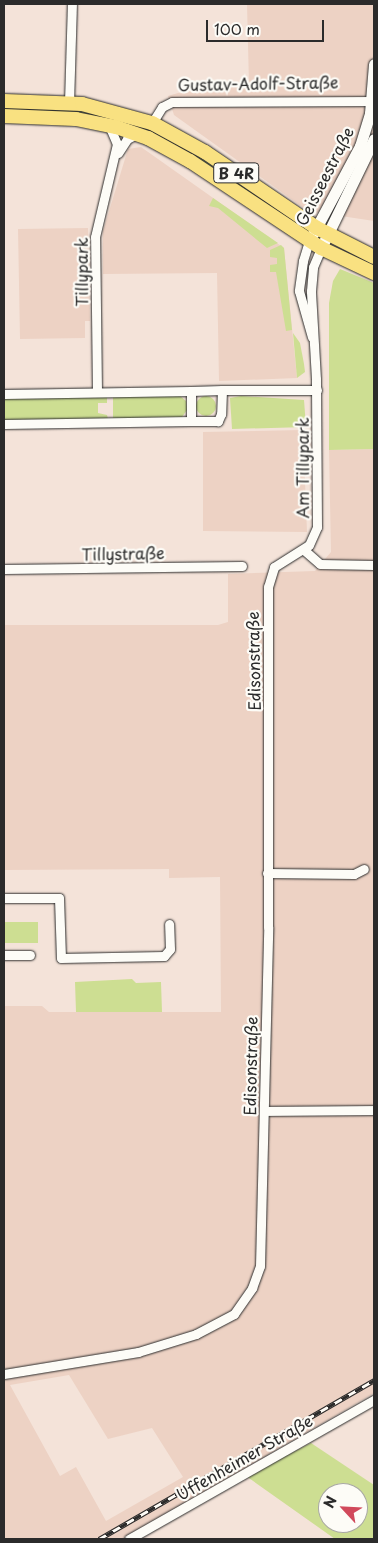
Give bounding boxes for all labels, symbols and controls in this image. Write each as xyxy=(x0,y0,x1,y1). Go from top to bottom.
scale bar xyxy=(208,10,326,42)
text: 100 m xyxy=(214,17,260,40)
street label: Gustav-Adolf-Straße xyxy=(177,72,339,94)
street label: Geisseestraße xyxy=(291,123,357,229)
road number: B 4R xyxy=(212,160,260,186)
street label: Tillypark xyxy=(71,237,91,307)
street label: Am Tillypark xyxy=(292,417,312,519)
street label: Tillystraße xyxy=(81,543,165,563)
street label: Edisonstraße xyxy=(243,611,263,711)
street label: Edisonstraße xyxy=(240,1016,260,1116)
street label: Uffenheimer Straße xyxy=(172,1410,316,1504)
north arrow xyxy=(318,1483,368,1533)
text: N xyxy=(318,1492,342,1511)

